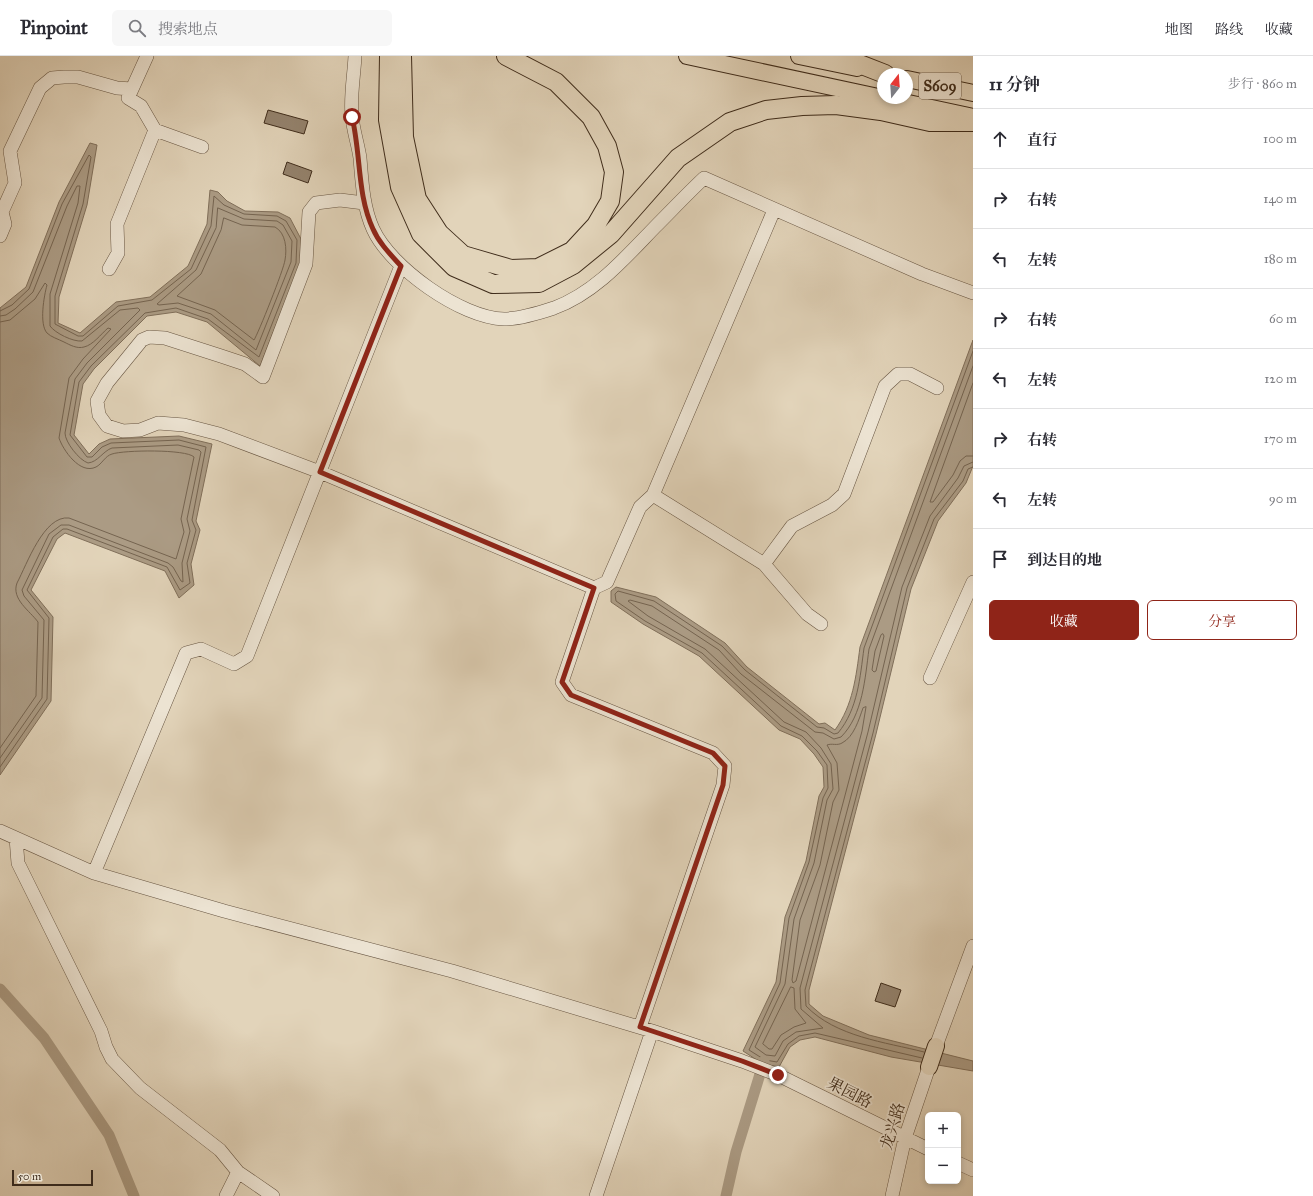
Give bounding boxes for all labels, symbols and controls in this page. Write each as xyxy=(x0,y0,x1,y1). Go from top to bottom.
search box xyxy=(112,10,392,46)
text: Pinpoint xyxy=(20,16,88,39)
icon: search xyxy=(126,17,148,39)
text: 搜索地点 xyxy=(158,20,218,38)
text: 地图 xyxy=(1165,21,1193,38)
text: 路线 xyxy=(1215,21,1243,38)
text: 收藏 xyxy=(1265,21,1293,38)
north arrow xyxy=(877,68,913,104)
road number: S609 xyxy=(919,73,961,99)
text: 11 分钟 xyxy=(989,74,1040,95)
text: 步行 · 860 m xyxy=(1228,76,1297,92)
route start xyxy=(343,108,361,126)
icon: ahead xyxy=(989,128,1011,150)
text: 直行 xyxy=(1027,131,1057,149)
text: 100 m xyxy=(1263,131,1297,147)
icon: right xyxy=(989,188,1011,210)
text: 右转 xyxy=(1027,191,1057,209)
text: 140 m xyxy=(1263,191,1297,207)
icon: left xyxy=(989,248,1011,270)
text: 左转 xyxy=(1027,251,1057,269)
text: 180 m xyxy=(1264,251,1297,267)
icon: right xyxy=(989,308,1011,330)
text: 右转 xyxy=(1027,311,1057,329)
text: 60 m xyxy=(1269,311,1297,327)
icon: left xyxy=(989,368,1011,390)
text: 左转 xyxy=(1027,371,1057,389)
text: 120 m xyxy=(1264,371,1297,387)
icon: right xyxy=(989,428,1011,450)
text: 右转 xyxy=(1027,431,1057,449)
text: 170 m xyxy=(1264,431,1297,447)
icon: left xyxy=(989,488,1011,510)
text: 左转 xyxy=(1027,491,1057,509)
text: 90 m xyxy=(1269,491,1297,507)
icon: arrive xyxy=(989,548,1011,570)
text: 到达目的地 xyxy=(1027,551,1102,569)
button: 收藏 xyxy=(989,600,1139,640)
button: 分享 xyxy=(1147,600,1297,640)
route end xyxy=(769,1066,787,1084)
street label: 果园路 xyxy=(824,1073,875,1112)
street label: 龙兴路 xyxy=(876,1100,909,1152)
map controls xyxy=(925,1112,961,1184)
button: + xyxy=(925,1112,961,1148)
button: − xyxy=(925,1148,961,1184)
scale bar xyxy=(12,1168,93,1187)
text: 50 m xyxy=(18,1170,41,1183)

